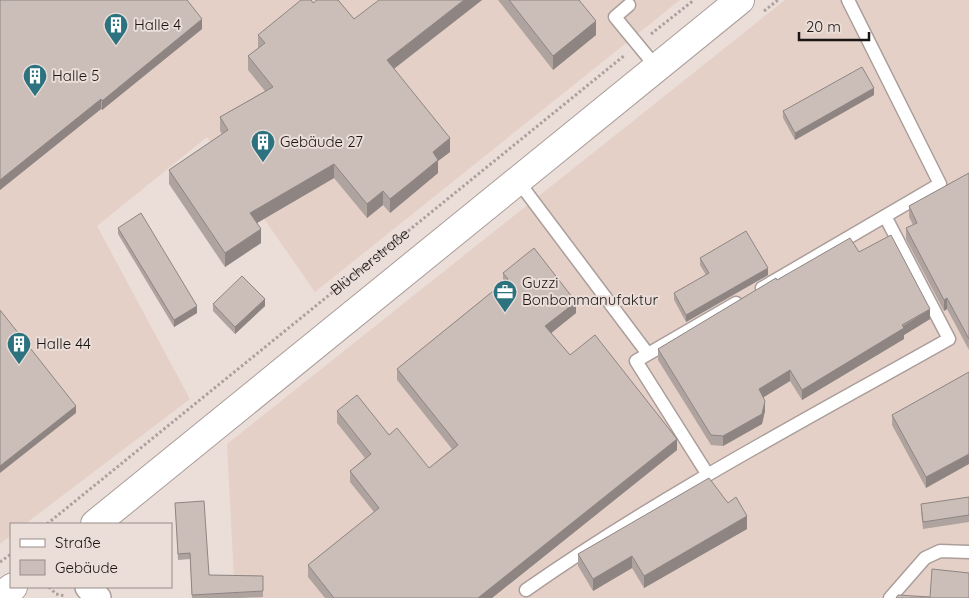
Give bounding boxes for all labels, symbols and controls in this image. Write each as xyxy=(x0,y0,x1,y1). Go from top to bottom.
scale bar xyxy=(799,10,869,42)
building icon: Halle 4 xyxy=(103,12,129,46)
place label: Halle 4 xyxy=(134,15,181,34)
text: 20 m xyxy=(806,17,841,36)
building icon: Halle 5 xyxy=(22,63,48,97)
place label: Halle 5 xyxy=(52,66,99,85)
building icon: Gebäude 27 xyxy=(250,129,276,163)
place label: Gebäude 27 xyxy=(280,132,363,151)
street label: Blücherstraße xyxy=(326,224,413,299)
place label: Guzzi Bonbonmanufaktur xyxy=(522,273,658,309)
office icon: Guzzi Bonbonmanufaktur xyxy=(492,279,518,313)
building icon: Halle 44 xyxy=(6,331,32,365)
place label: Halle 44 xyxy=(36,334,91,353)
legend xyxy=(10,523,172,588)
text: Straße xyxy=(55,533,101,552)
text: Gebäude xyxy=(55,558,118,577)

